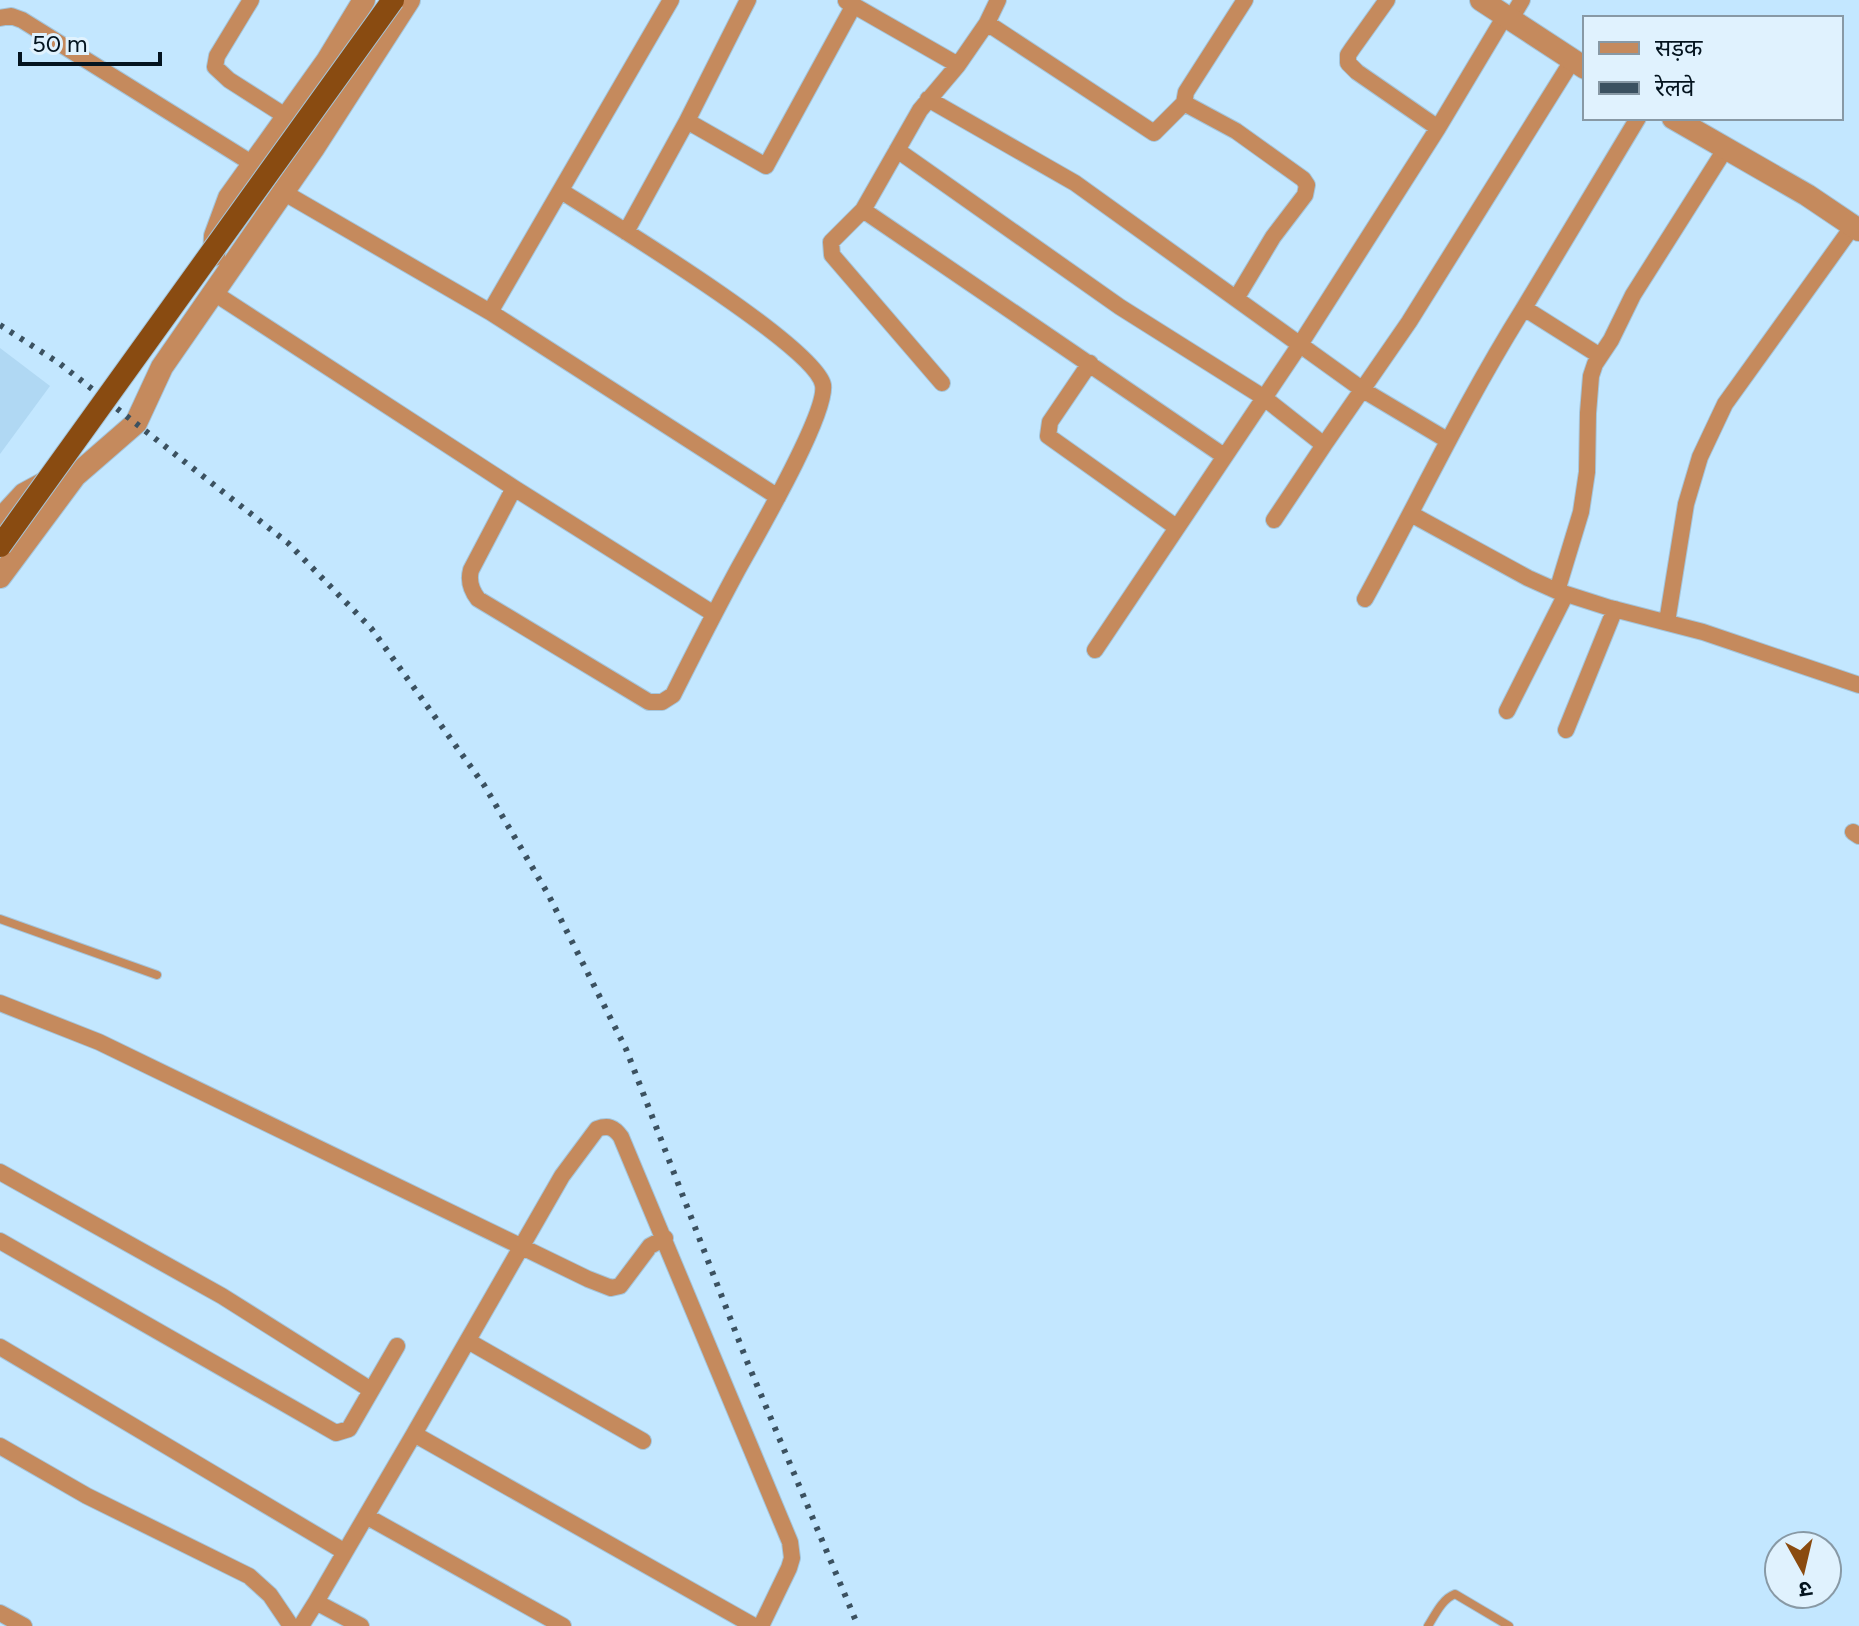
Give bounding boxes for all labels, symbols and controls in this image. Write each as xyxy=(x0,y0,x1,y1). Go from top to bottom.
scale bar xyxy=(20,16,160,66)
legend xyxy=(1583,16,1843,120)
text: 50 m xyxy=(32,29,88,58)
text: सड़क xyxy=(1655,33,1703,62)
text: रेलवे xyxy=(1654,73,1695,102)
north arrow xyxy=(1763,1530,1843,1610)
text: उ xyxy=(1796,1575,1814,1604)

